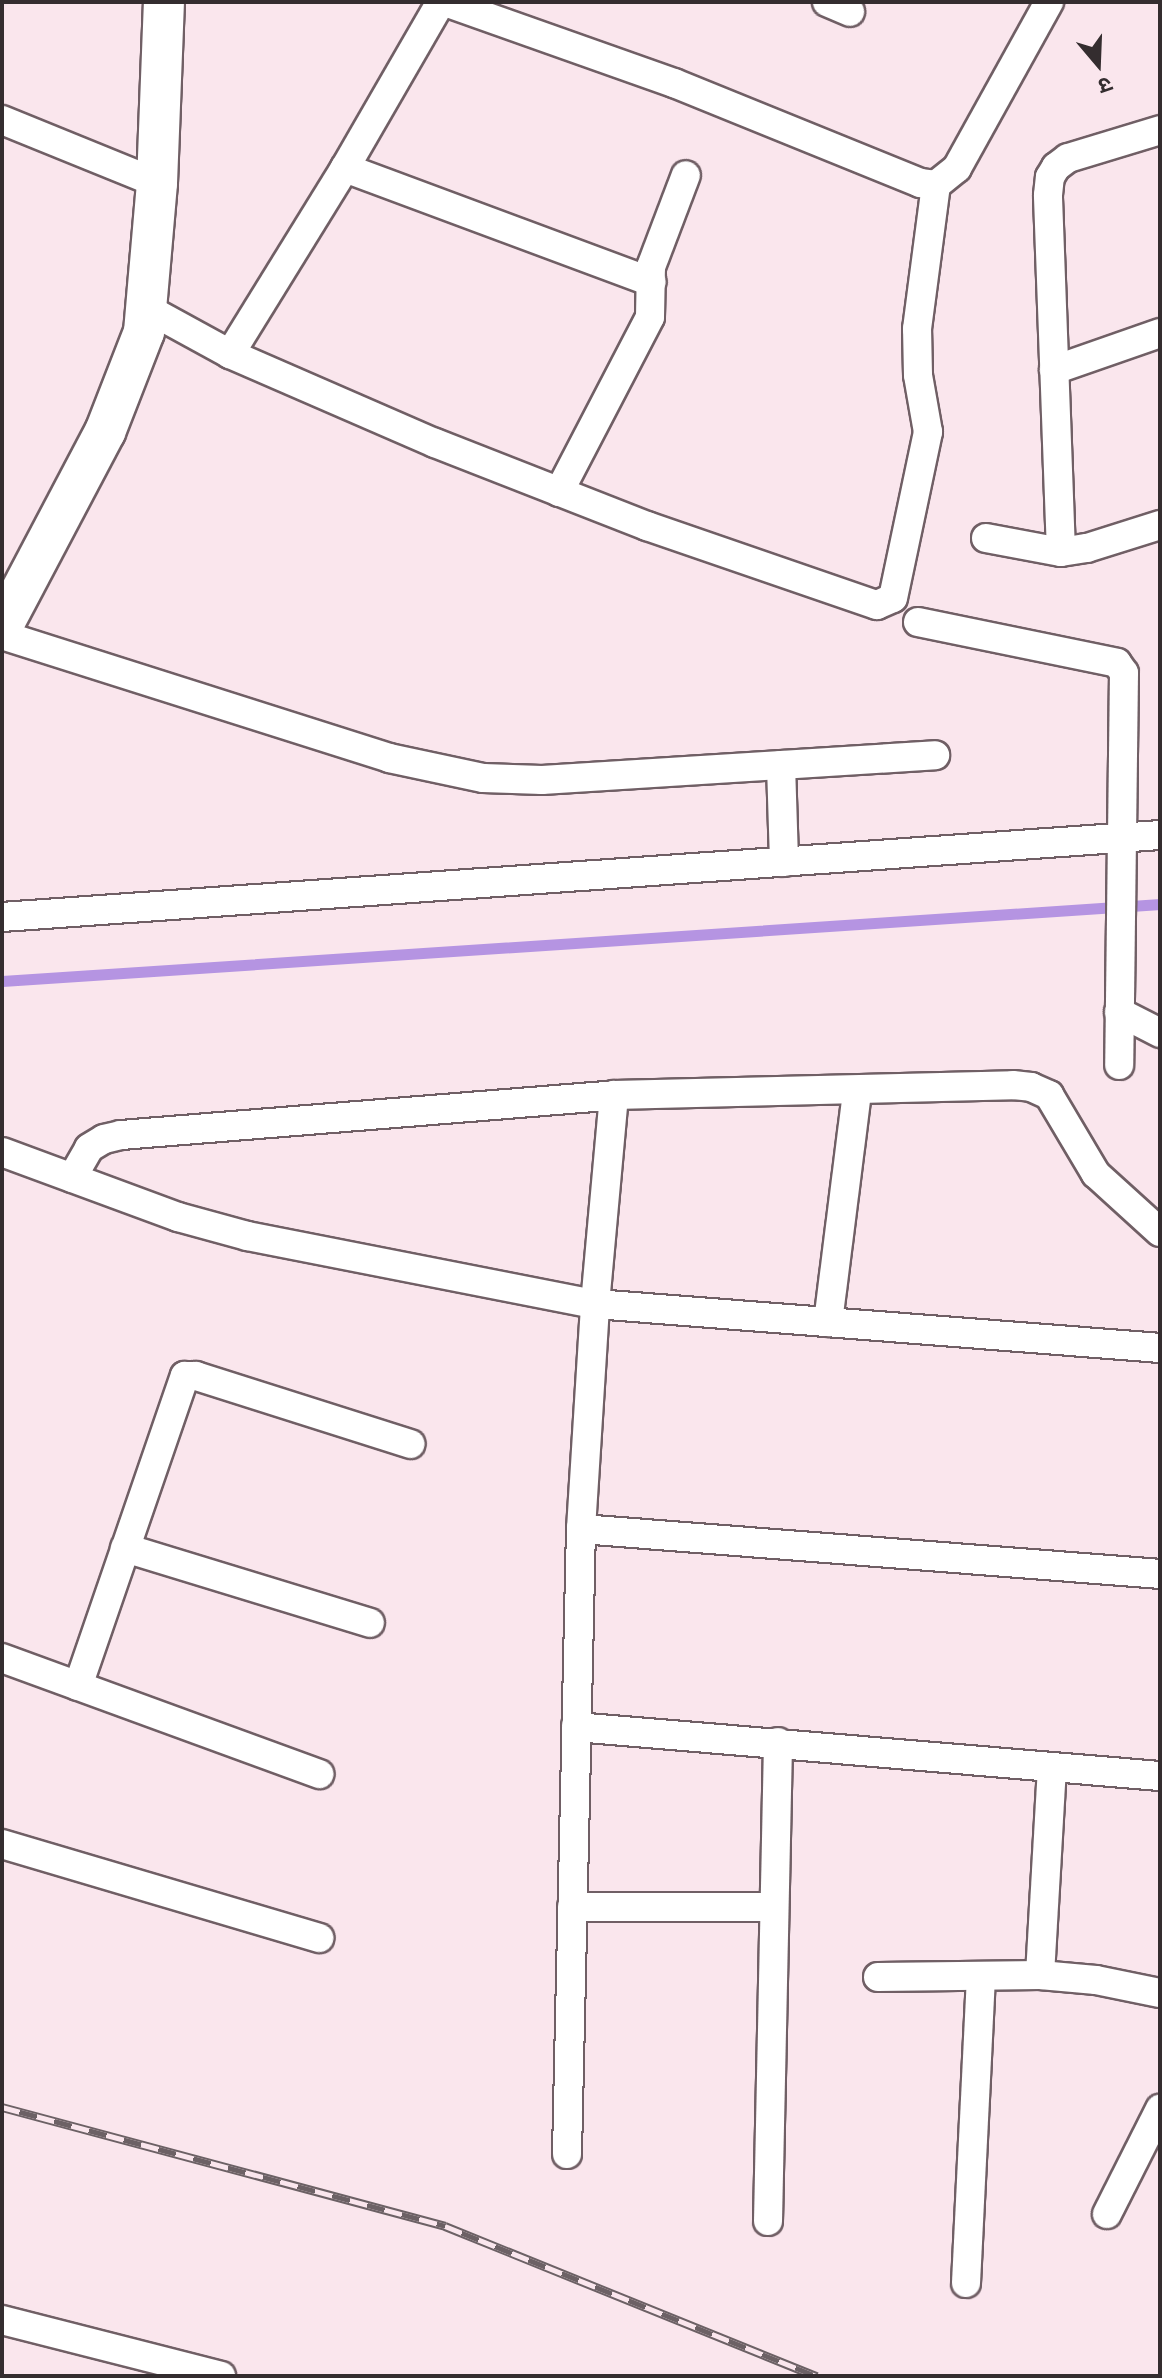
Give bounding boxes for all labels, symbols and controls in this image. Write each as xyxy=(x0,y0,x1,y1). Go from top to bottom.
north arrow xyxy=(1058,24,1138,104)
text: उ xyxy=(1095,72,1116,101)

